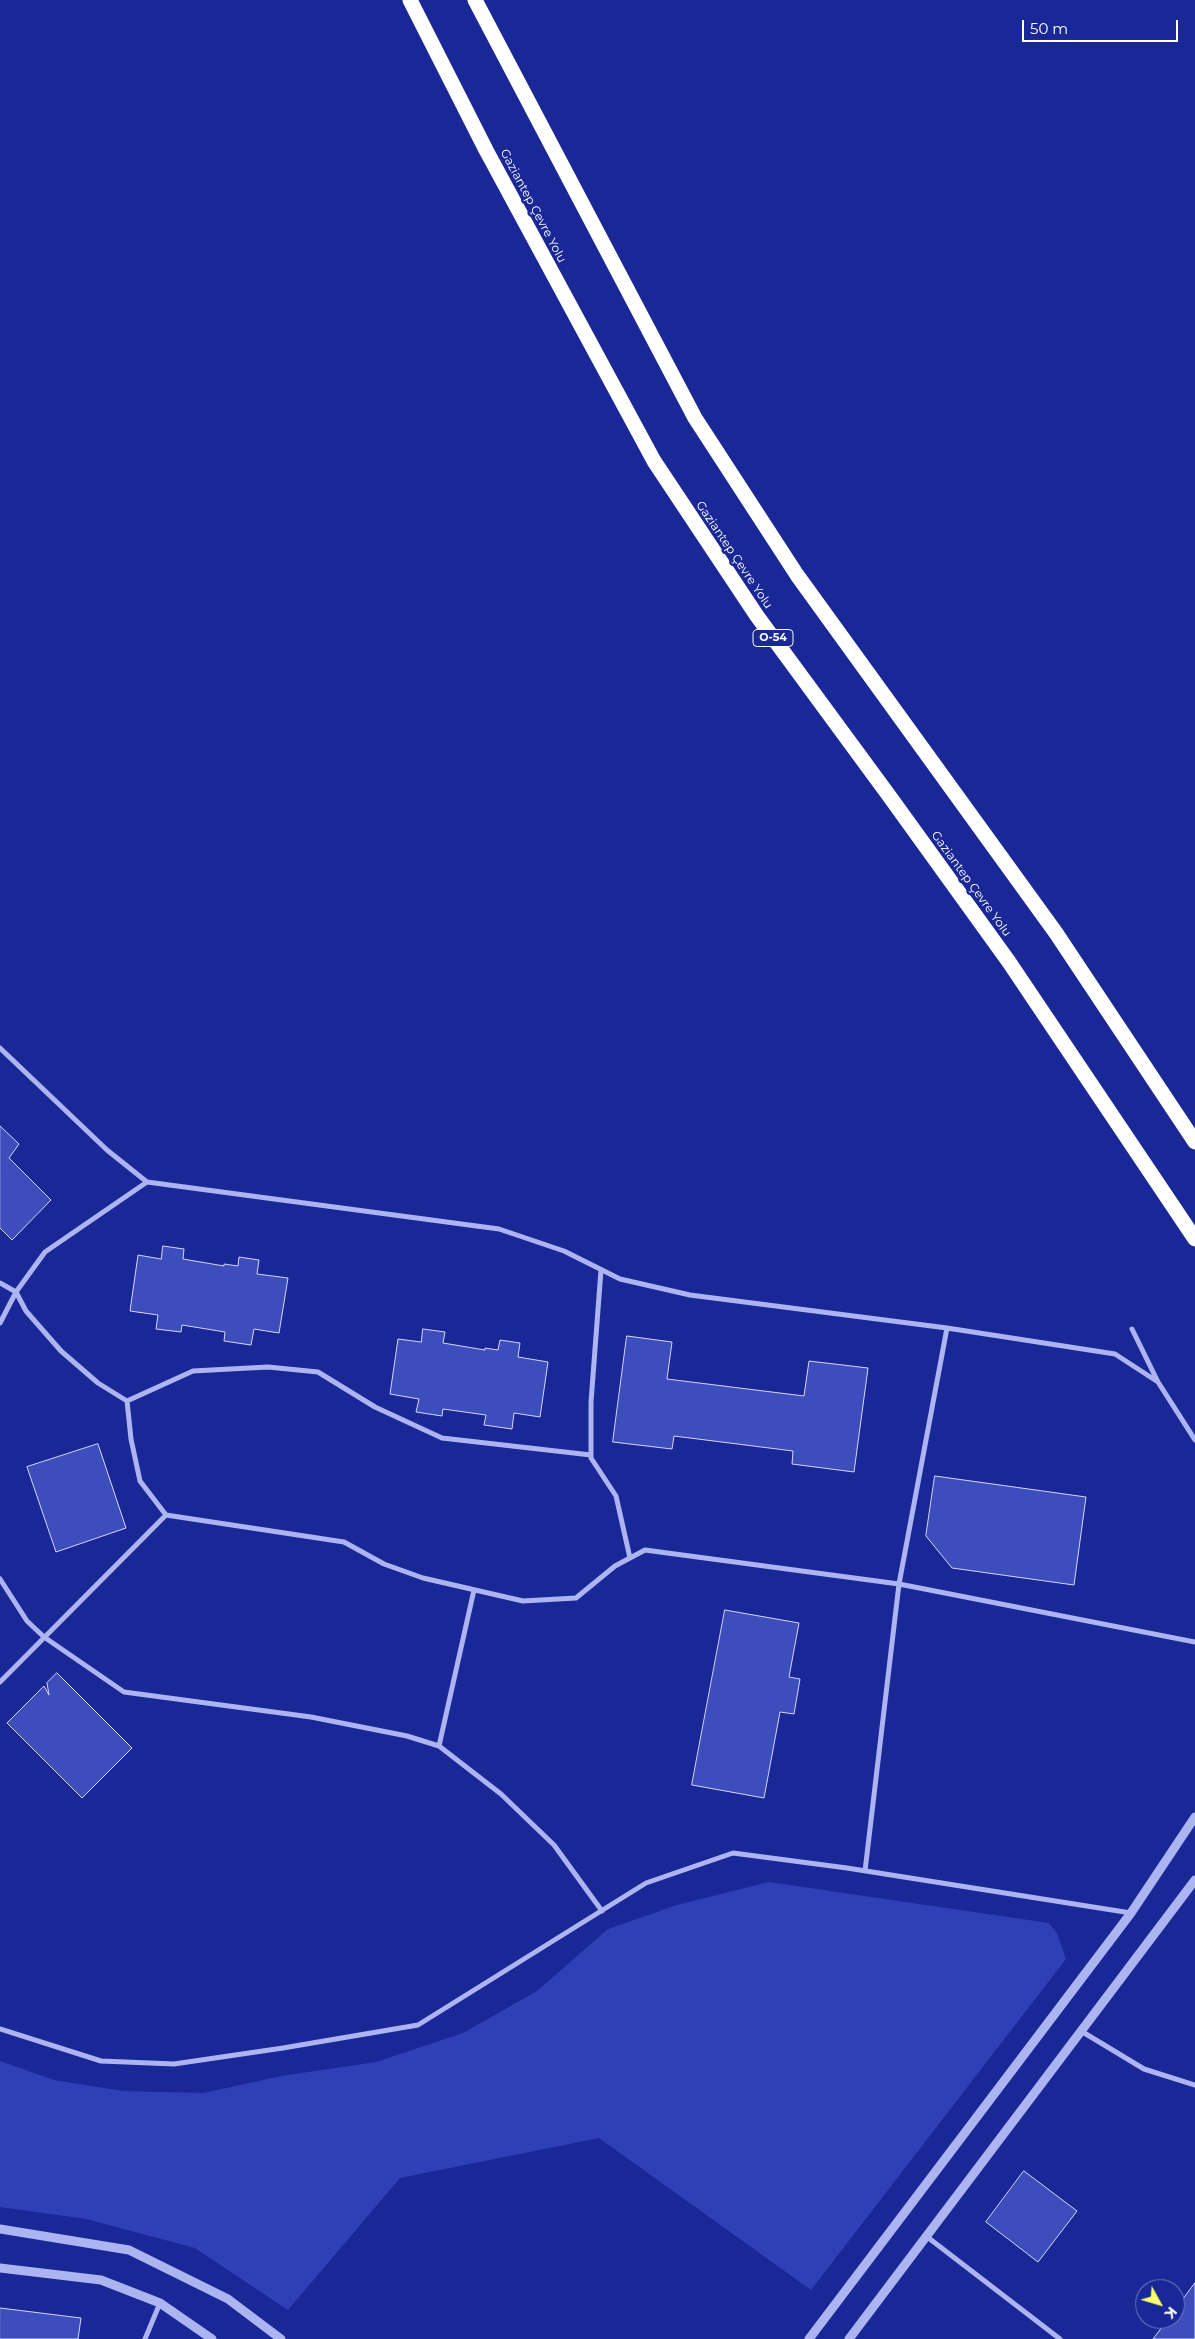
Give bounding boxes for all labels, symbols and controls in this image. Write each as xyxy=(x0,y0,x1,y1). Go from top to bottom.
scale bar xyxy=(1025,10,1181,42)
text: 50 m xyxy=(1030,19,1068,38)
street label: Gaziantep Çevre Yolu xyxy=(497,147,569,265)
street label: Gaziantep Çevre Yolu xyxy=(693,498,775,612)
road number: O-54 xyxy=(753,630,793,646)
street label: Gaziantep Çevre Yolu xyxy=(928,829,1014,939)
north arrow xyxy=(1135,2279,1185,2329)
text: K xyxy=(1161,2303,1181,2323)

